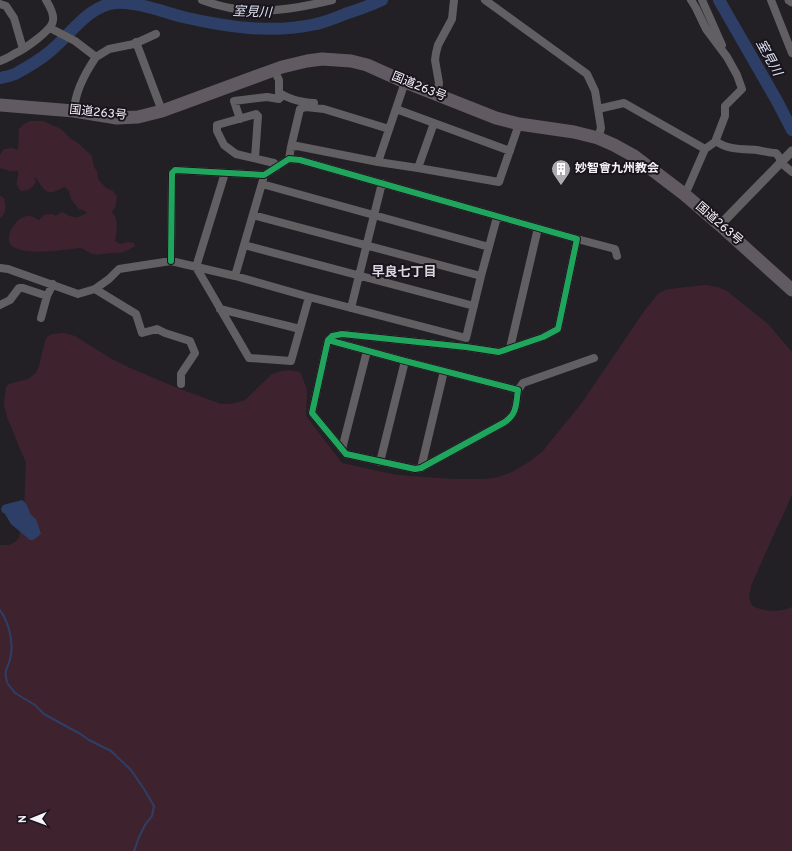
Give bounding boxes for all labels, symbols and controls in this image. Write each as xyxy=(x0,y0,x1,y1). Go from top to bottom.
water label: 室見川 xyxy=(232,4,274,22)
water label: 室見川 xyxy=(752,37,785,81)
street label: 国道263号 xyxy=(389,69,449,105)
street label: 国道263号 xyxy=(68,102,128,124)
building icon: 妙智會九州教会 xyxy=(550,158,572,186)
place label: 妙智會九州教会 xyxy=(575,161,659,177)
street label: 国道263号 xyxy=(692,199,746,249)
district label: 早良七丁目 xyxy=(371,265,437,281)
north arrow xyxy=(12,799,52,839)
text: N xyxy=(16,815,30,823)

